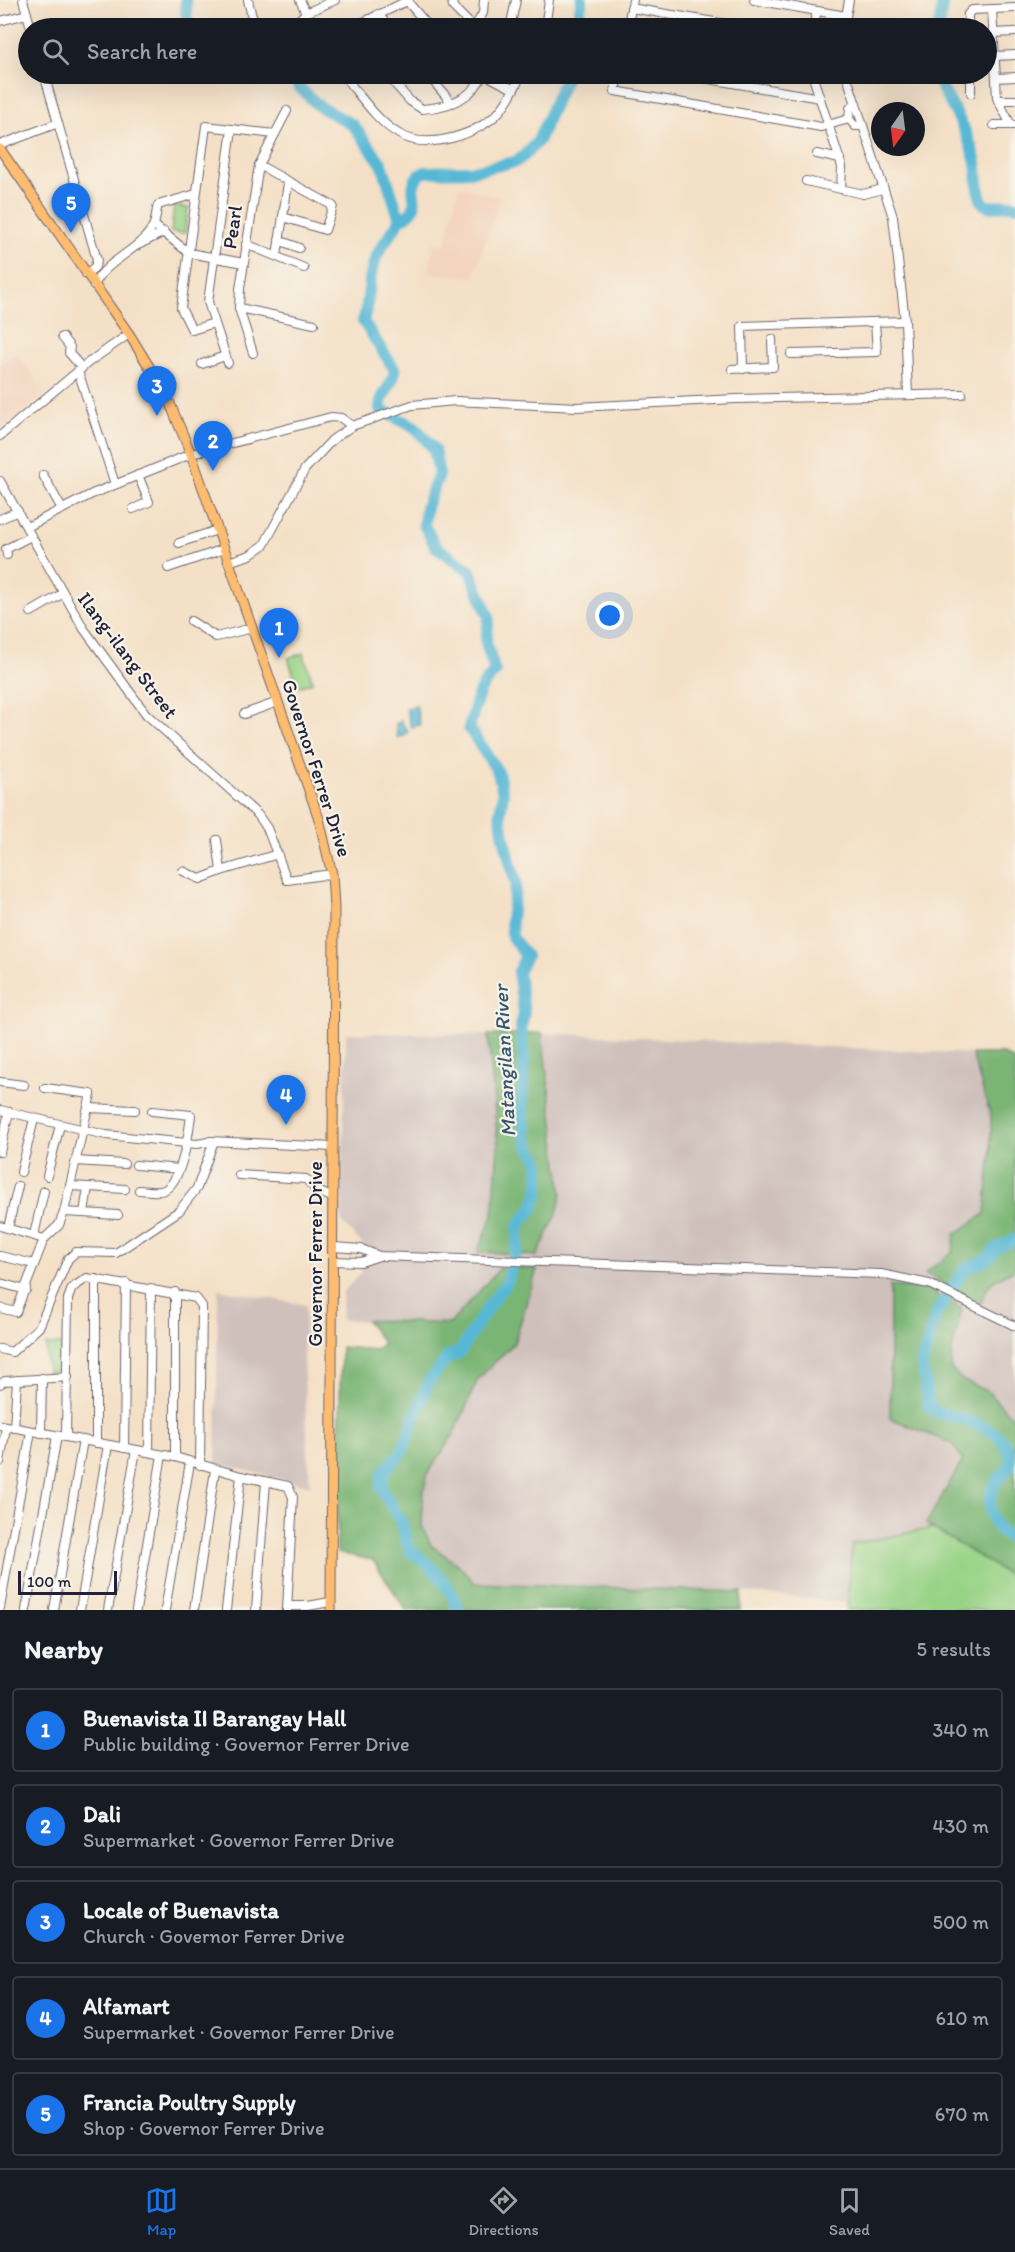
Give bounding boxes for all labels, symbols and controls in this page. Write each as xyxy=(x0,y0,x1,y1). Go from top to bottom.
search box xyxy=(18,18,997,84)
icon: search xyxy=(39,35,72,68)
text: Search here xyxy=(87,38,197,65)
north arrow xyxy=(871,102,925,156)
pin: 5 xyxy=(52,184,90,233)
street label: Pearl xyxy=(217,203,247,250)
pin: 3 xyxy=(138,366,176,416)
pin: 2 xyxy=(194,422,232,471)
street label: Ilang-ilang Street xyxy=(73,587,183,723)
your location xyxy=(595,601,624,630)
pin: 1 xyxy=(260,608,298,658)
street label: Governor Ferrer Drive xyxy=(277,676,357,860)
water label: Matangilan River xyxy=(487,982,520,1138)
pin: 4 xyxy=(266,1076,306,1125)
street label: Governor Ferrer Drive xyxy=(303,1161,327,1347)
scale bar xyxy=(18,1568,117,1596)
text: 100 m xyxy=(27,1572,71,1591)
text: Nearby xyxy=(24,1633,103,1665)
text: 5 results xyxy=(917,1637,991,1661)
text: Buenavista II Barangay Hall xyxy=(83,1705,346,1732)
text: 1 xyxy=(41,1718,50,1742)
text: 340 m xyxy=(932,1718,989,1742)
text: Public building · Governor Ferrer Drive xyxy=(83,1732,410,1756)
text: Dali xyxy=(83,1801,121,1828)
text: 2 xyxy=(40,1814,51,1838)
text: 430 m xyxy=(932,1814,989,1838)
text: Supermarket · Governor Ferrer Drive xyxy=(83,1828,395,1852)
text: Locale of Buenavista xyxy=(83,1897,279,1924)
text: 3 xyxy=(40,1910,51,1934)
text: 500 m xyxy=(933,1910,989,1934)
text: Church · Governor Ferrer Drive xyxy=(83,1924,345,1948)
text: Alfamart xyxy=(83,1993,169,2020)
text: 4 xyxy=(39,2006,52,2030)
text: 610 m xyxy=(936,2006,989,2030)
text: Supermarket · Governor Ferrer Drive xyxy=(83,2020,395,2044)
text: Francia Poultry Supply xyxy=(83,2089,296,2116)
text: 5 xyxy=(40,2102,51,2126)
text: 670 m xyxy=(935,2102,989,2126)
text: Shop · Governor Ferrer Drive xyxy=(83,2116,324,2140)
tab: Map xyxy=(145,2184,178,2239)
tab: Directions xyxy=(468,2184,539,2239)
tab: Saved xyxy=(829,2184,870,2239)

